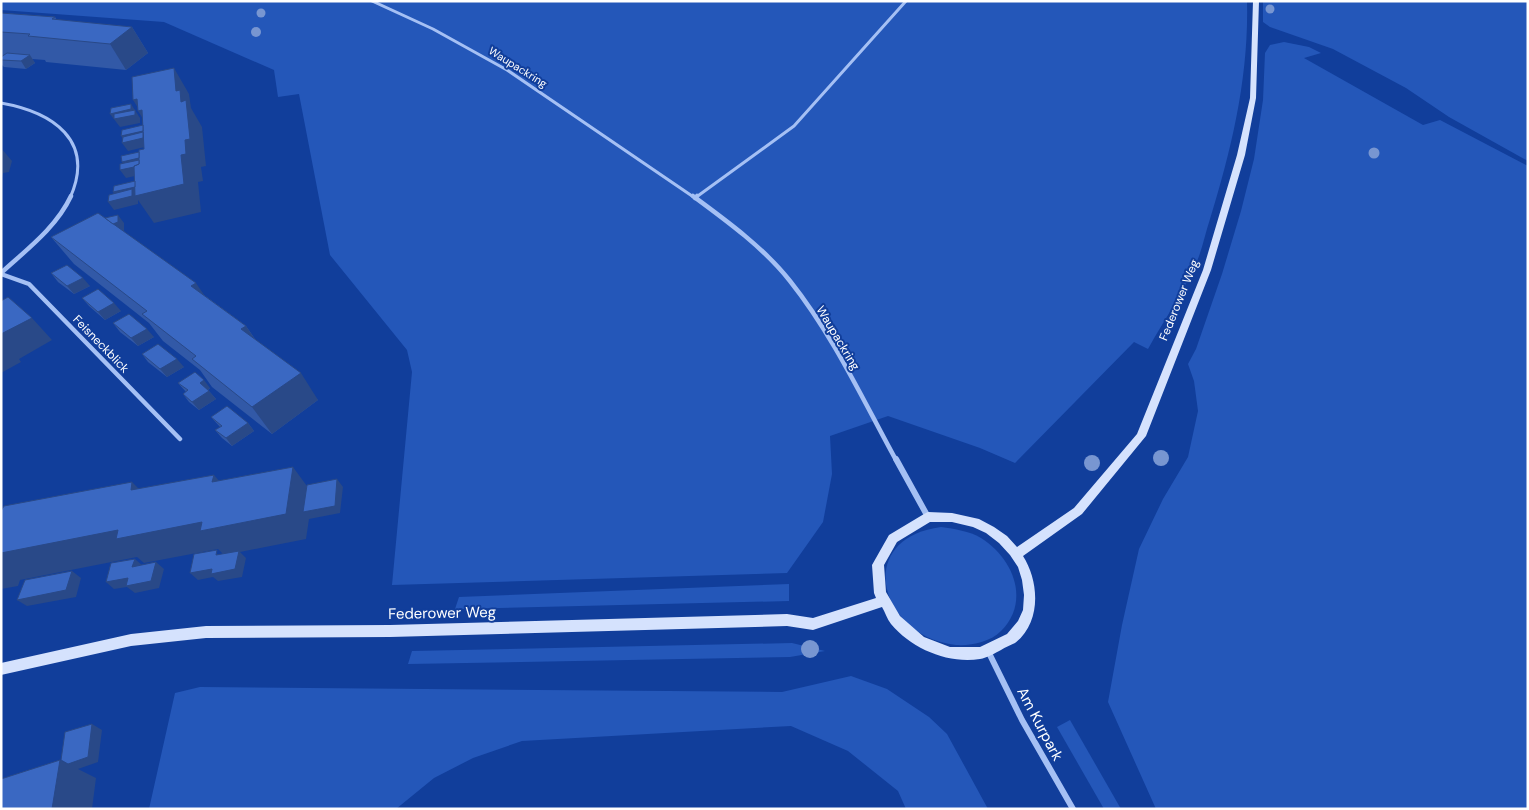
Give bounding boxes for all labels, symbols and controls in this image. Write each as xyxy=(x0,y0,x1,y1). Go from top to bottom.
street label: Waupackring xyxy=(486,44,550,90)
street label: Federower Weg xyxy=(1155,257,1203,343)
street label: Waupackring xyxy=(813,303,864,373)
street label: Feisneckblick xyxy=(69,312,133,376)
street label: Federower Weg xyxy=(388,602,496,624)
street label: Am Kurpark xyxy=(1012,684,1068,765)

